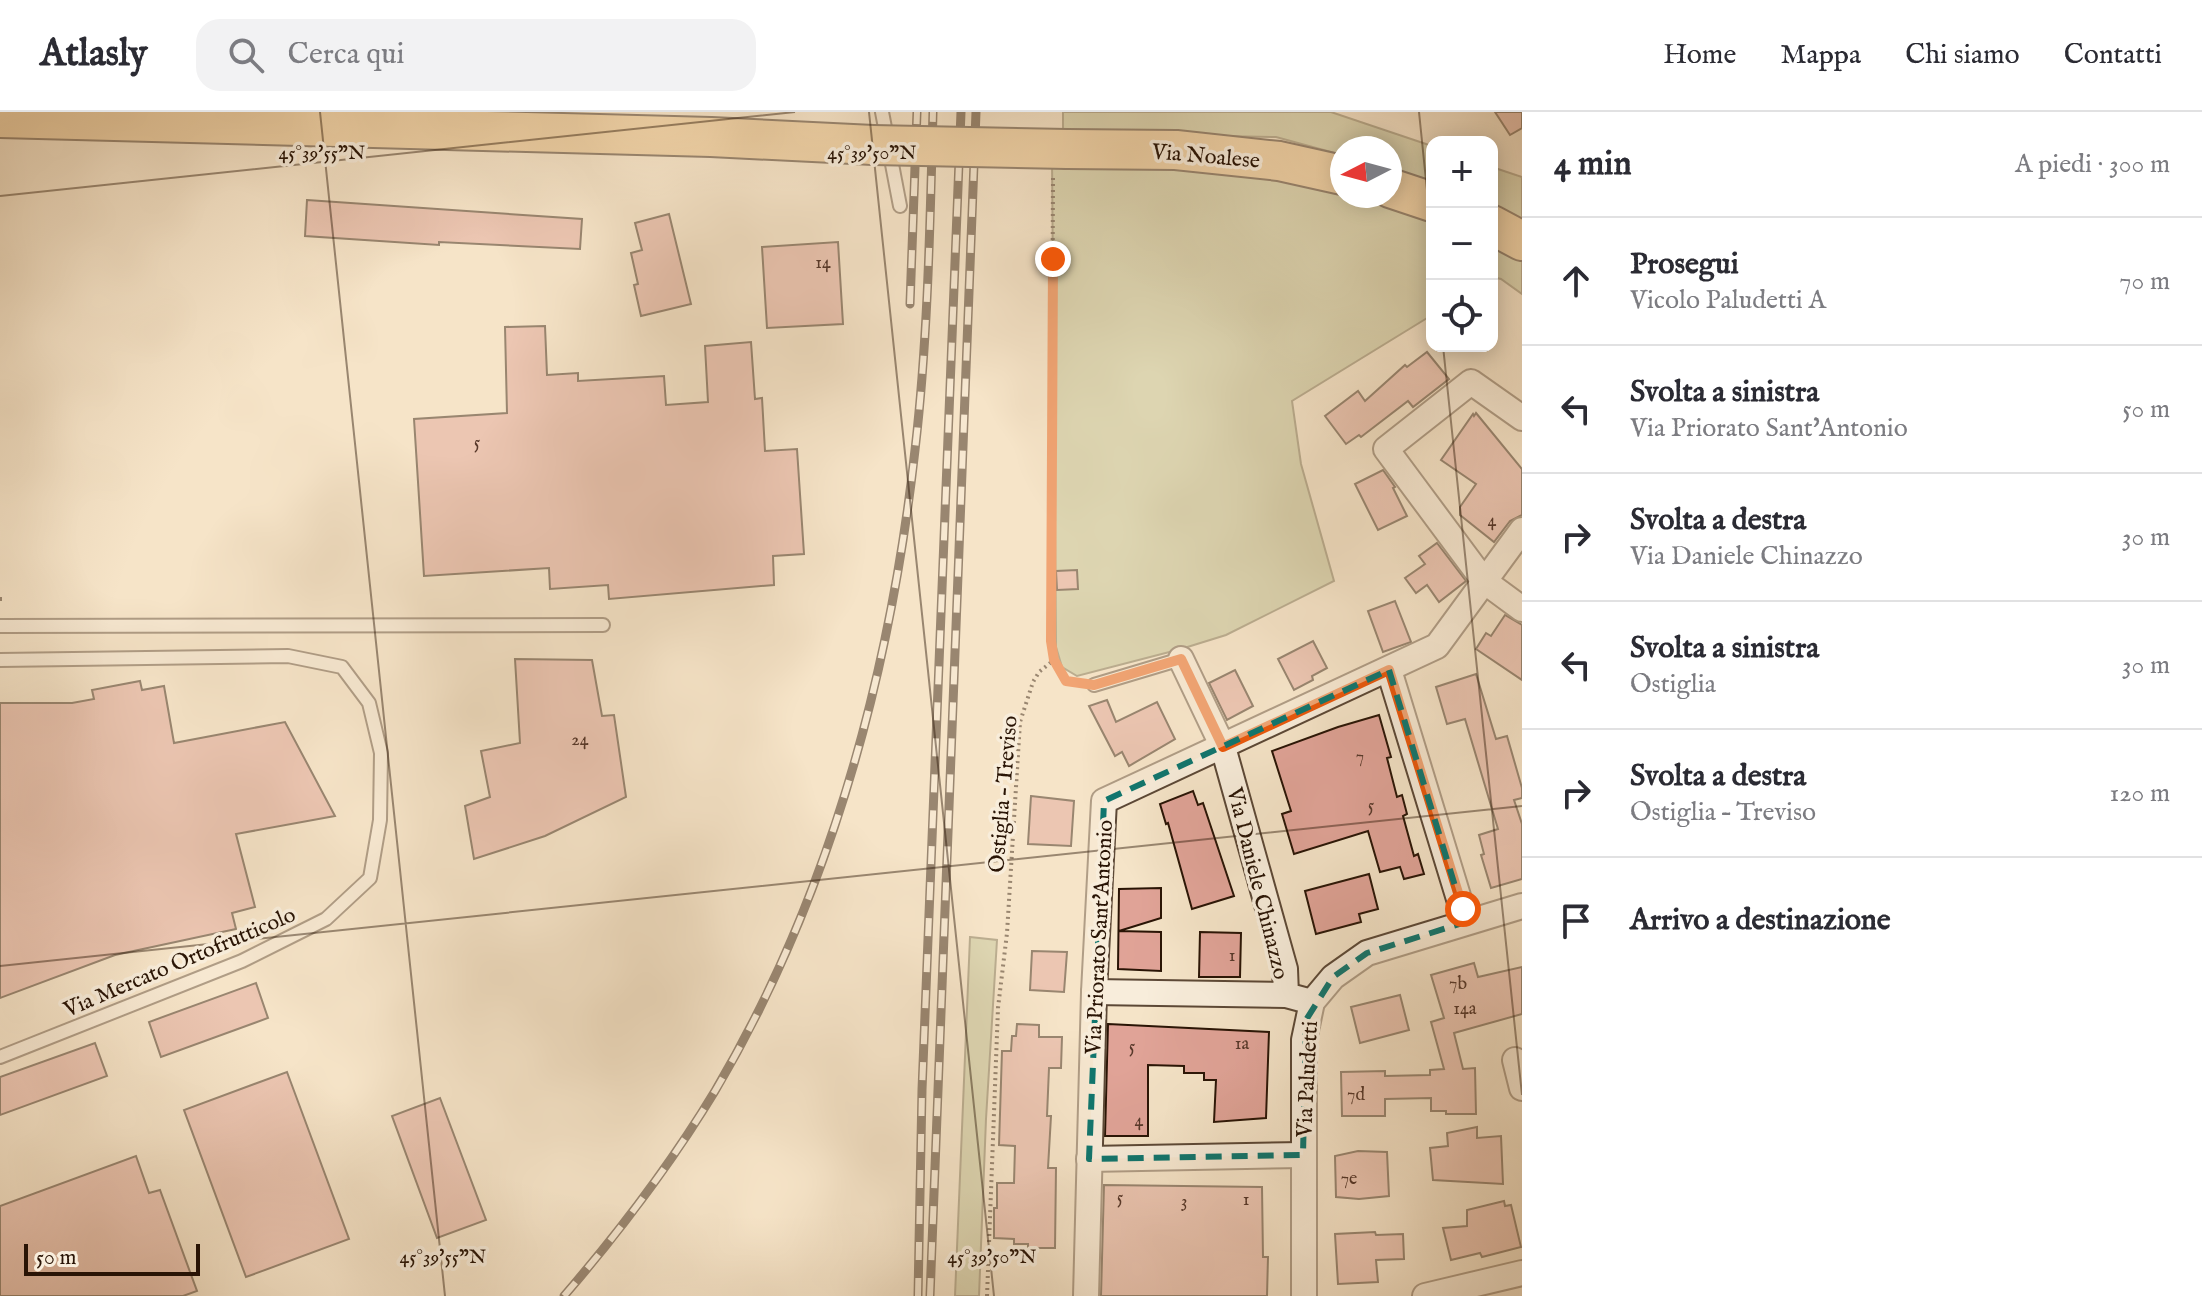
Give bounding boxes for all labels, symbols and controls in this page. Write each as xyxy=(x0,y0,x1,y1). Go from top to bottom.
search box xyxy=(196,19,756,91)
text: Atlasly xyxy=(40,31,148,79)
icon: search xyxy=(224,33,268,77)
text: Cerca qui xyxy=(288,36,405,74)
text: Home xyxy=(1663,38,1736,73)
text: Mappa xyxy=(1780,38,1861,73)
text: Chi siamo xyxy=(1905,38,2020,73)
text: Contatti xyxy=(2064,38,2162,73)
north arrow xyxy=(1330,136,1402,208)
map controls xyxy=(1426,136,1498,352)
button: + xyxy=(1426,136,1498,208)
street label: Via Noalese xyxy=(1150,138,1261,176)
text: 45°39'55"N xyxy=(279,141,365,166)
text: 45°39'50"N xyxy=(827,141,917,166)
text: 4 min xyxy=(1554,143,1632,186)
text: A piedi · 300 m xyxy=(2015,148,2170,181)
button: − xyxy=(1426,208,1498,280)
route end xyxy=(1035,241,1071,277)
text: Prosegui xyxy=(1630,246,1739,284)
house number: 14 xyxy=(815,252,831,275)
icon: ahead xyxy=(1554,259,1598,303)
text: 70 m xyxy=(2119,265,2170,298)
button: locate xyxy=(1426,280,1498,352)
text: Vicolo Paludetti A xyxy=(1630,284,1826,317)
text: Svolta a sinistra xyxy=(1630,374,1819,412)
icon: left xyxy=(1554,387,1598,431)
text: 50 m xyxy=(2122,393,2170,426)
text: Via Priorato Sant'Antonio xyxy=(1630,412,1908,445)
house number: 5 xyxy=(474,432,481,455)
text: Svolta a destra xyxy=(1630,502,1806,540)
house number: 4 xyxy=(1488,510,1497,533)
icon: right xyxy=(1554,515,1598,559)
text: 30 m xyxy=(2122,521,2170,554)
text: Via Daniele Chinazzo xyxy=(1630,540,1863,573)
text: Svolta a sinistra xyxy=(1630,630,1819,668)
icon: left xyxy=(1554,643,1598,687)
text: 30 m xyxy=(2122,649,2170,682)
text: Ostiglia xyxy=(1630,668,1716,701)
street label: Ostiglia – Treviso xyxy=(983,714,1025,874)
house number: 24 xyxy=(571,729,589,752)
house number: 7 xyxy=(1356,746,1364,769)
text: Svolta a destra xyxy=(1630,758,1806,796)
icon: right xyxy=(1554,771,1598,815)
text: 120 m xyxy=(2110,777,2170,810)
street label: Via Daniele Chinazzo xyxy=(1219,784,1294,983)
house number: 5 xyxy=(1368,795,1375,818)
text: Ostiglia – Treviso xyxy=(1630,796,1816,829)
street label: Via Priorato Sant'Antonio xyxy=(1080,819,1120,1056)
route start xyxy=(1445,891,1481,927)
icon: arrive xyxy=(1554,899,1598,943)
street label: Via Mercato Ortofrutticolo xyxy=(59,901,300,1025)
text: Arrivo a destinazione xyxy=(1630,902,1891,940)
house number: 1 xyxy=(1229,945,1235,968)
house number: 7b xyxy=(1449,973,1467,996)
house number: 14a xyxy=(1453,998,1477,1021)
street label: Via Paludetti xyxy=(1291,1020,1325,1139)
house number: 1a xyxy=(1235,1033,1249,1056)
house number: 5 xyxy=(1129,1036,1136,1059)
house number: 7d xyxy=(1347,1084,1365,1107)
house number: 4 xyxy=(1135,1110,1144,1133)
house number: 7e xyxy=(1341,1168,1357,1191)
house number: 5 xyxy=(1117,1187,1124,1210)
house number: 1 xyxy=(1243,1189,1249,1212)
house number: 3 xyxy=(1181,1191,1187,1214)
scale bar xyxy=(24,1240,200,1276)
text: 50 m xyxy=(36,1244,77,1272)
text: 45°39'55"N xyxy=(400,1245,486,1270)
text: 45°39'50"N xyxy=(947,1245,1037,1270)

